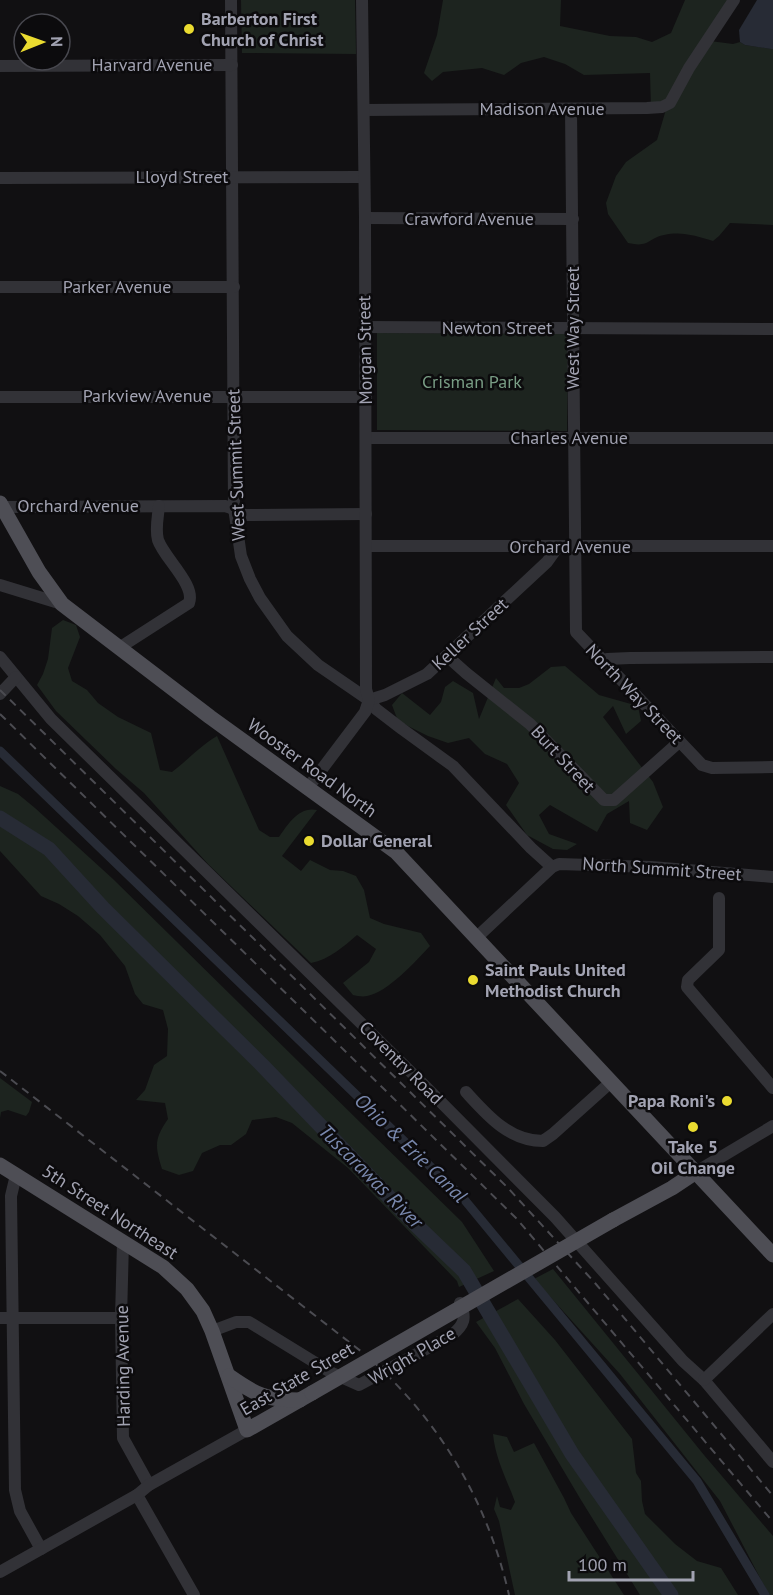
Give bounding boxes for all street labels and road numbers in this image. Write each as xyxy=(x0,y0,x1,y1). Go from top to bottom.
street label: Harvard Avenue xyxy=(92,53,213,76)
street label: Madison Avenue xyxy=(479,97,605,120)
street label: Lloyd Street xyxy=(136,165,228,188)
street label: Crawford Avenue xyxy=(404,207,534,230)
street label: West Way Street xyxy=(561,266,584,390)
street label: Parker Avenue xyxy=(63,275,171,298)
street label: Morgan Street xyxy=(352,295,377,405)
street label: Newton Street xyxy=(442,316,552,339)
street label: Parkview Avenue xyxy=(83,384,211,407)
street label: West Summit Street xyxy=(221,389,250,541)
street label: Charles Avenue xyxy=(510,426,628,449)
street label: Orchard Avenue xyxy=(17,494,139,517)
street label: Orchard Avenue xyxy=(509,535,631,558)
street label: Keller Street xyxy=(427,593,513,675)
street label: North Way Street xyxy=(581,639,688,749)
street label: Wooster Road North xyxy=(243,713,381,822)
street label: Burt Street xyxy=(526,720,600,797)
street label: North Summit Street xyxy=(582,851,742,886)
street label: Coventry Road xyxy=(355,1016,448,1109)
street label: 5th Street Northeast xyxy=(38,1159,183,1264)
street label: Harding Avenue xyxy=(110,1305,135,1427)
street label: Wright Place xyxy=(364,1321,459,1390)
street label: East State Street xyxy=(236,1337,358,1420)

